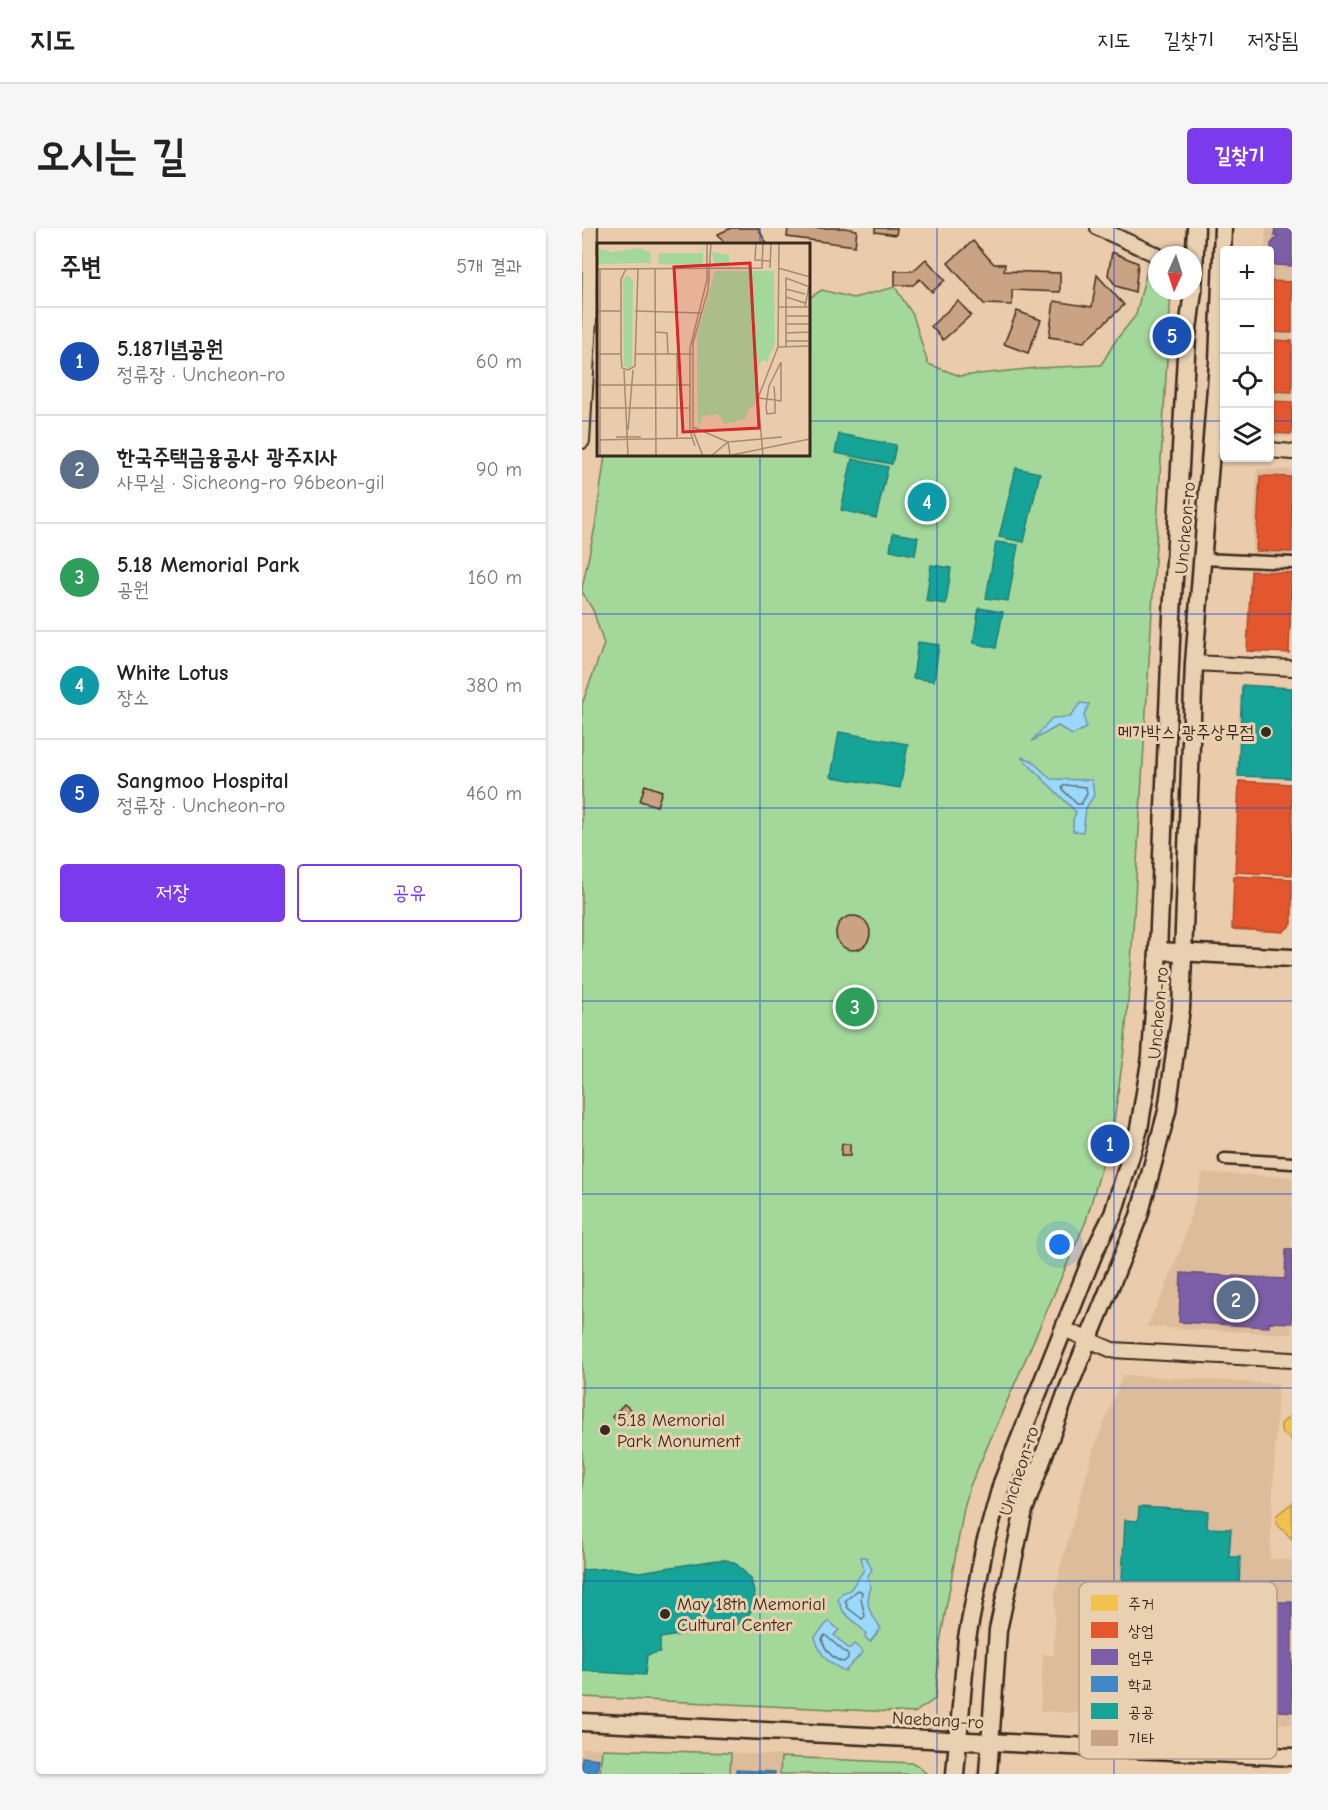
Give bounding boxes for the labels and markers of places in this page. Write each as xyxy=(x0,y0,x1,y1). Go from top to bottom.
pin: 5 xyxy=(1152,314,1192,358)
pin: 4 xyxy=(908,480,946,524)
place label: 메가박스 광주상무점 xyxy=(1118,722,1255,743)
marker: 메가박스 광주상무점 xyxy=(1259,725,1273,739)
pin: 3 xyxy=(836,984,874,1030)
pin: 1 xyxy=(1090,1122,1130,1166)
pin: 2 xyxy=(1216,1278,1256,1322)
place label: 5.18 Memorial Park Monument xyxy=(617,1410,741,1452)
marker: 5.18 Memorial Park Monument xyxy=(598,1423,612,1437)
place label: May 18th Memorial Cultural Center xyxy=(677,1594,826,1636)
marker: May 18th Memorial Cultural Center xyxy=(658,1607,672,1621)

